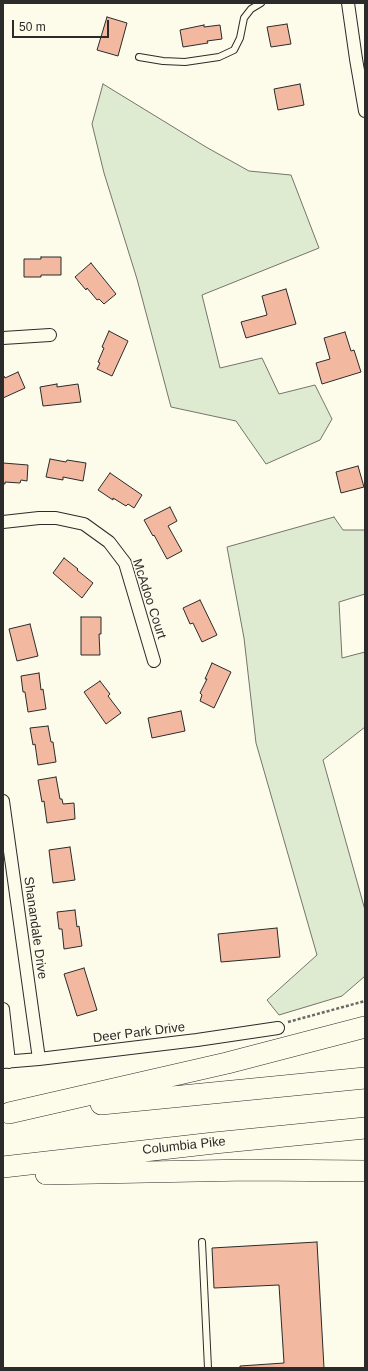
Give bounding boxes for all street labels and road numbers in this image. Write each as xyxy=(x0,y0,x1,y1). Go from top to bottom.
street label: McAdoo Court xyxy=(129,557,169,641)
street label: Shanandale Drive xyxy=(20,876,50,980)
street label: Deer Park Drive xyxy=(92,1020,186,1046)
street label: Columbia Pike xyxy=(142,1134,226,1158)

